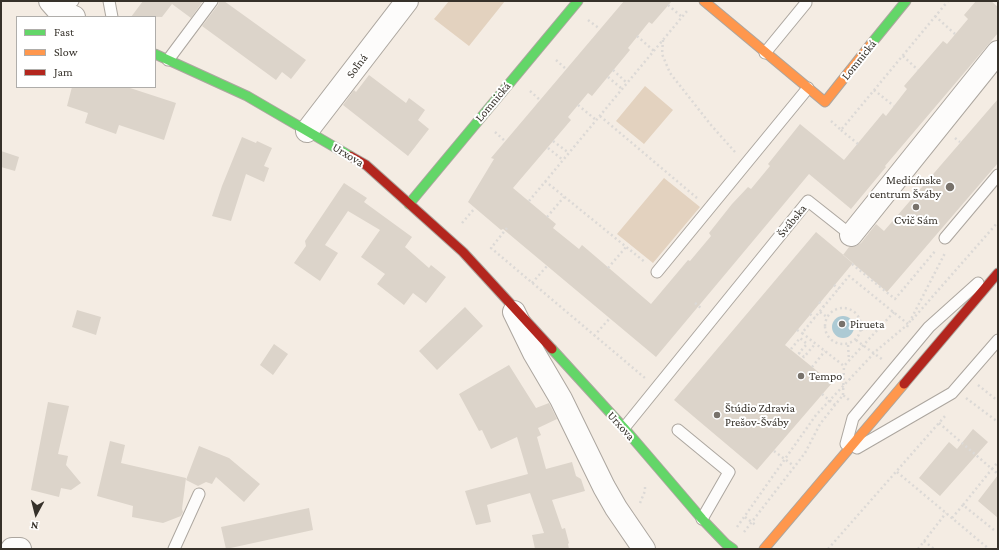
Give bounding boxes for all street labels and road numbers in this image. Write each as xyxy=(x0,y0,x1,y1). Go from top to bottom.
street label: Lomnická xyxy=(839,37,879,83)
street label: Soľná xyxy=(343,51,371,81)
street label: Lomnická xyxy=(472,79,514,125)
street label: Urxova xyxy=(330,140,366,170)
street label: Švábska xyxy=(774,201,810,241)
street label: Urxova xyxy=(604,408,638,444)

